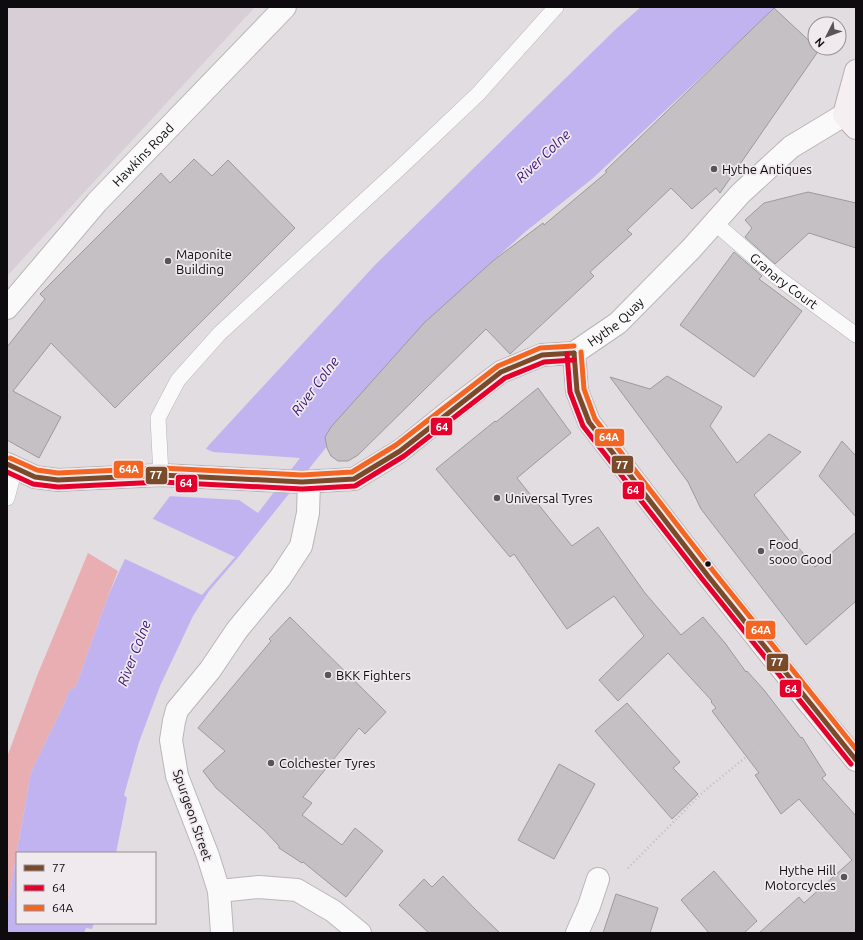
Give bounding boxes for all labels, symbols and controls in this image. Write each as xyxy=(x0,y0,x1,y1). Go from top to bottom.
north arrow xyxy=(807,16,847,56)
text: N xyxy=(812,36,827,50)
street label: Hawkins Road xyxy=(109,120,176,189)
water label: River Colne xyxy=(513,126,573,186)
place label: Hythe Antiques xyxy=(722,162,812,176)
marker: Hythe Antiques xyxy=(709,164,719,174)
place label: Maponite Building xyxy=(176,247,232,276)
street label: Granary Court xyxy=(747,250,820,311)
marker: Maponite Building xyxy=(163,256,173,266)
street label: Hythe Quay xyxy=(585,295,646,349)
water label: River Colne xyxy=(288,354,342,418)
line badge: 64 xyxy=(430,417,453,436)
text: 64 xyxy=(436,421,448,433)
line badge: 64A xyxy=(594,428,625,447)
text: 64A xyxy=(599,431,619,443)
line badge: 77 xyxy=(611,455,634,474)
text: 77 xyxy=(616,459,628,471)
line badge: 64A xyxy=(113,460,144,479)
text: 64A xyxy=(119,463,139,475)
line badge: 77 xyxy=(145,466,168,485)
text: 77 xyxy=(150,469,162,481)
line badge: 64 xyxy=(175,474,198,493)
text: 64 xyxy=(180,477,192,489)
line badge: 64 xyxy=(622,481,645,500)
text: 64 xyxy=(627,484,639,496)
place label: Universal Tyres xyxy=(505,491,593,505)
marker: Universal Tyres xyxy=(492,493,502,503)
place label: Food sooo Good xyxy=(769,537,832,566)
marker: Food sooo Good xyxy=(756,546,766,556)
unlabelled marker xyxy=(703,559,713,569)
water label: River Colne xyxy=(114,618,154,688)
line badge: 64A xyxy=(745,620,776,640)
text: 64A xyxy=(751,624,771,636)
line badge: 77 xyxy=(766,653,789,672)
text: 77 xyxy=(771,656,783,668)
place label: BKK Fighters xyxy=(336,668,411,682)
marker: BKK Fighters xyxy=(323,670,333,680)
line badge: 64 xyxy=(779,679,802,698)
text: 64 xyxy=(785,683,797,695)
place label: Colchester Tyres xyxy=(279,756,376,770)
marker: Colchester Tyres xyxy=(266,758,276,768)
street label: Spurgeon Street xyxy=(171,767,215,863)
legend xyxy=(16,852,156,924)
text: 77 xyxy=(52,861,66,874)
place label: Hythe Hill Motorcycles xyxy=(765,863,837,892)
marker: Hythe Hill Motorcycles xyxy=(839,872,849,882)
text: 64 xyxy=(52,881,66,894)
text: 64A xyxy=(52,901,74,914)

